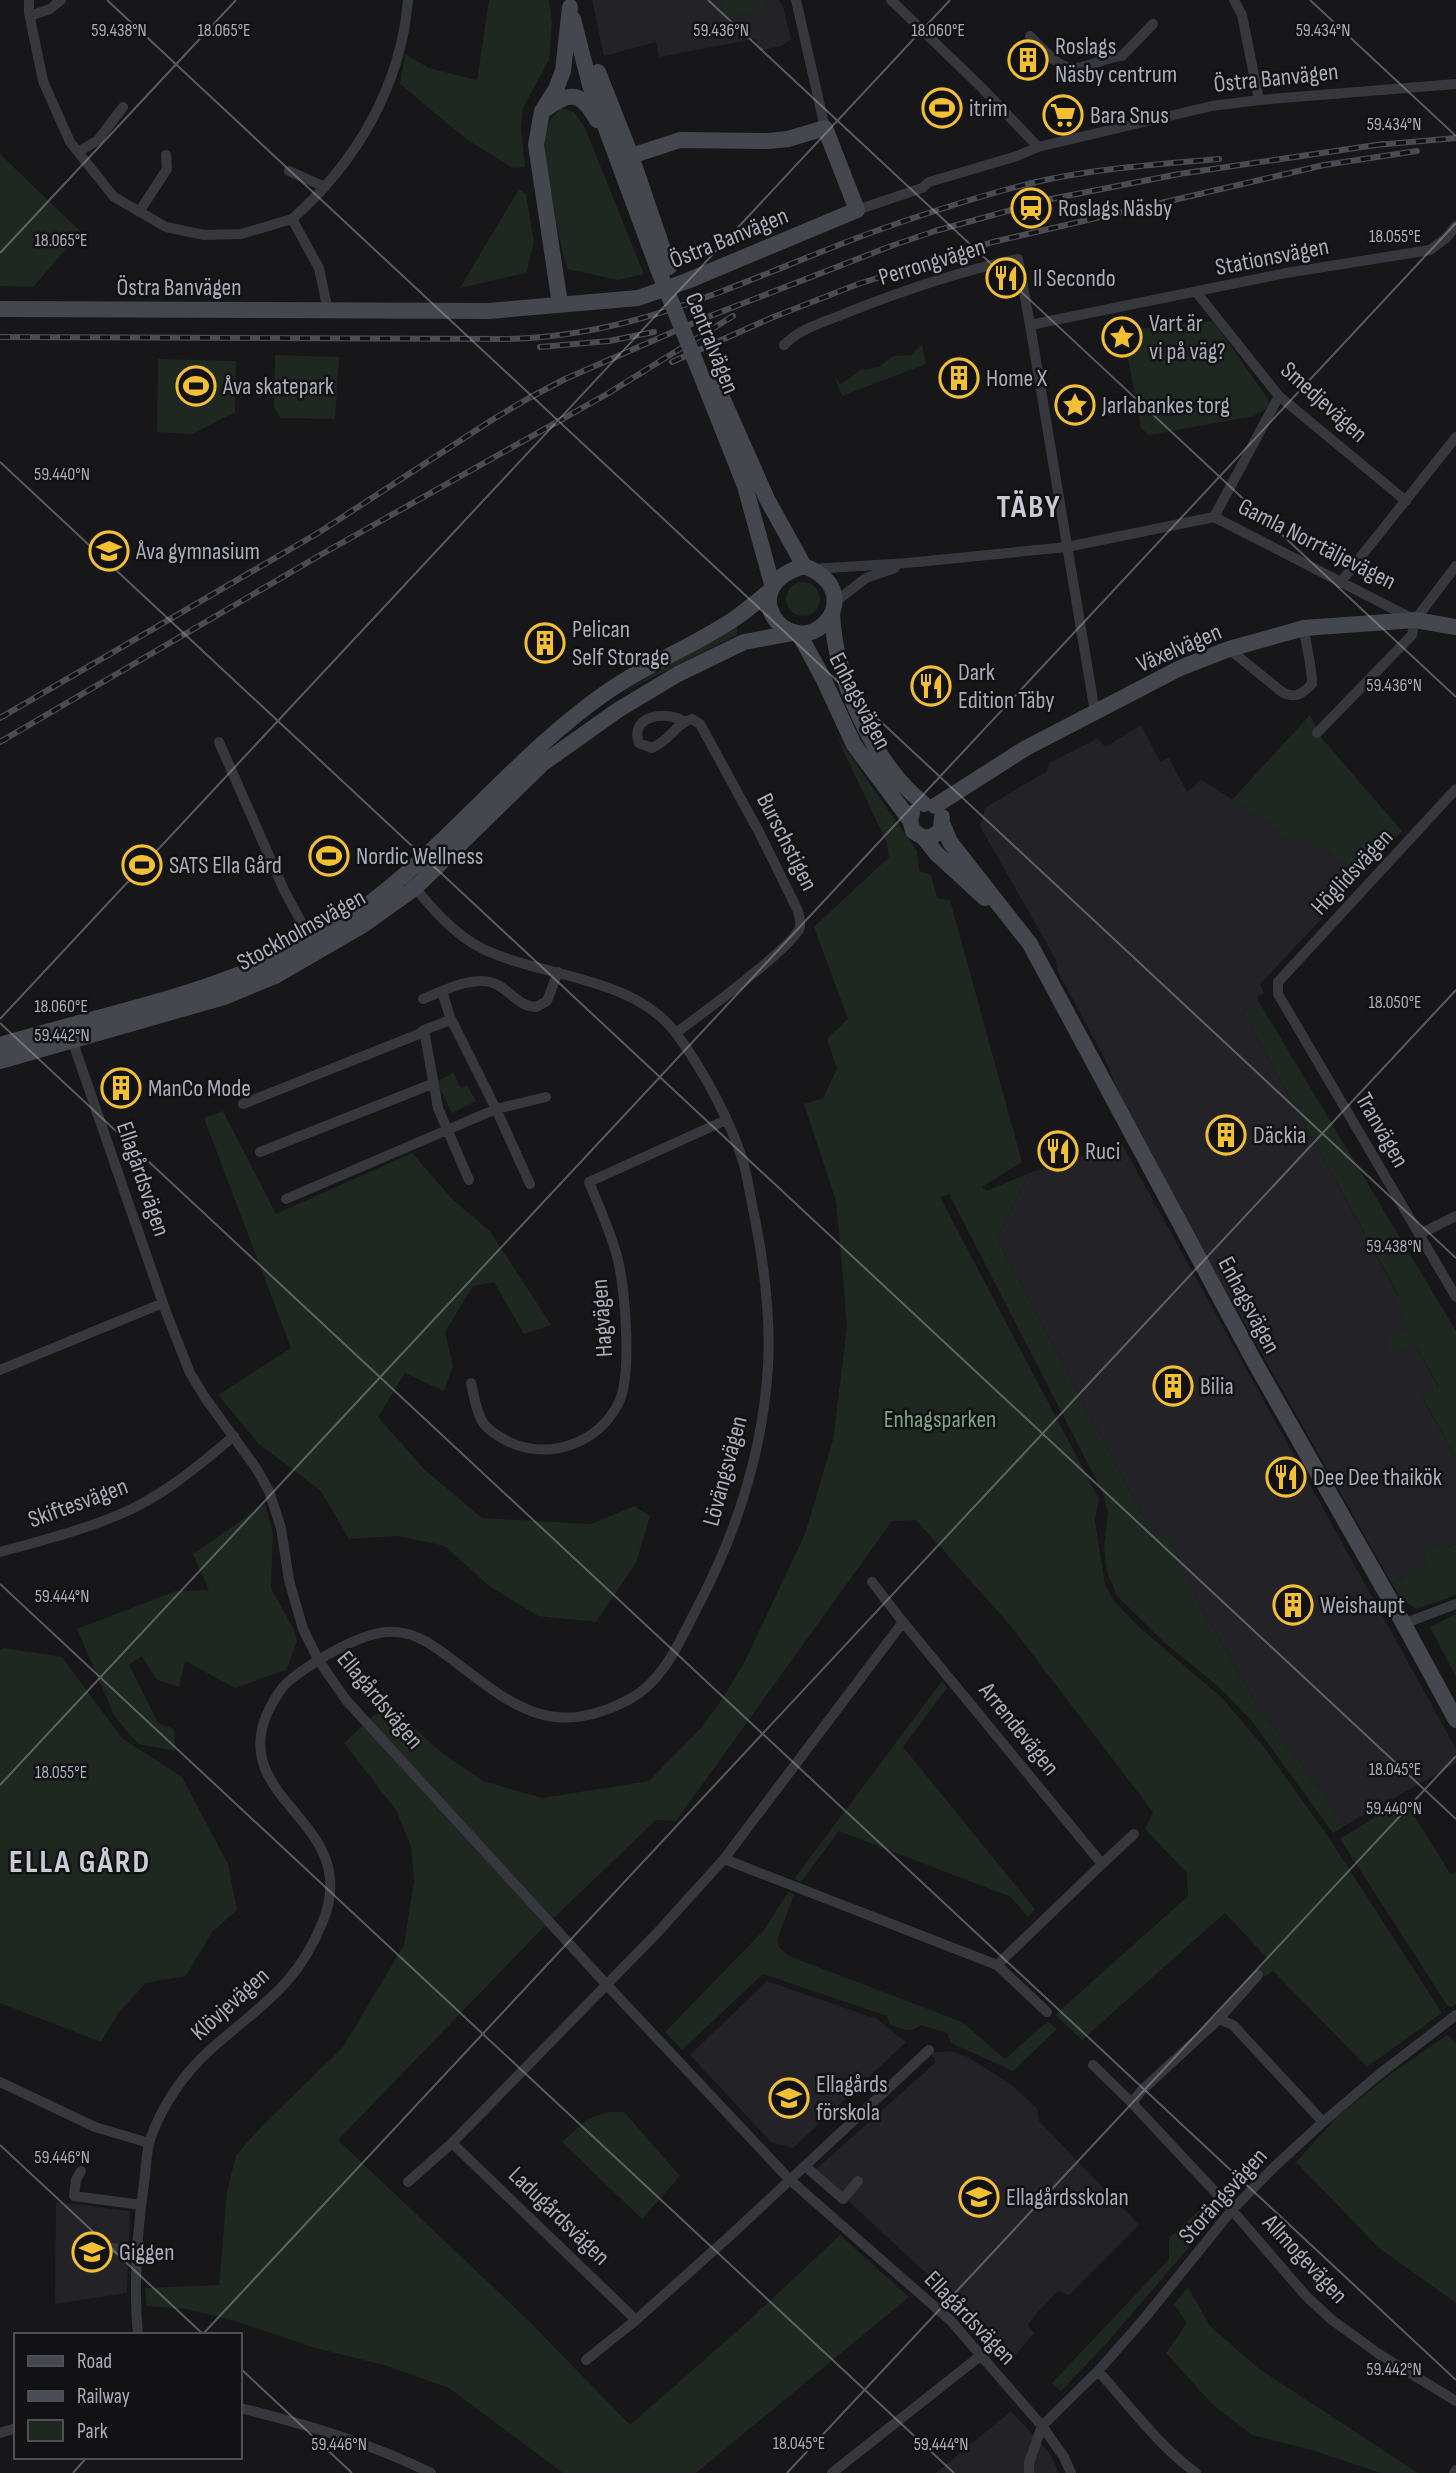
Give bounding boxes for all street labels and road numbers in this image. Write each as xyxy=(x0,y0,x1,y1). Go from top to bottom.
street label: Östra Banvägen xyxy=(1212,57,1340,99)
street label: Östra Banvägen xyxy=(666,201,792,275)
street label: Perrongvägen xyxy=(875,232,989,292)
street label: Stationsvägen xyxy=(1213,232,1331,282)
street label: Östra Banvägen xyxy=(116,273,242,302)
street label: Centralvägen xyxy=(679,288,745,398)
street label: Smedjevägen xyxy=(1275,356,1373,448)
street label: Gamla Norrtäljevägen xyxy=(1233,492,1401,596)
street label: Växelvägen xyxy=(1132,617,1226,679)
street label: Enhagsvägen xyxy=(822,648,898,754)
street label: Burschstigen xyxy=(750,788,824,896)
street label: Höglidsvägen xyxy=(1305,823,1399,921)
street label: Stockholmsvägen xyxy=(232,883,370,977)
street label: Tranvägen xyxy=(1349,1087,1415,1173)
street label: Ellagårdsvägen xyxy=(110,1118,176,1240)
street label: Enhagsvägen xyxy=(1211,1252,1287,1358)
street label: Hagvägen xyxy=(585,1278,619,1358)
street label: Lövängsvägen xyxy=(696,1413,754,1529)
street label: Skiftesvägen xyxy=(24,1472,132,1534)
street label: Ellagårdsvägen xyxy=(331,1645,429,1755)
street label: Arrendevägen xyxy=(972,1676,1065,1781)
street label: Klövjevägen xyxy=(185,1961,275,2047)
street label: Storängsvägen xyxy=(1172,2142,1274,2250)
street label: Ladugårdsvägen xyxy=(502,2161,616,2271)
street label: Allmogevägen xyxy=(1256,2208,1354,2310)
street label: Ellagårdsvägen xyxy=(918,2265,1022,2371)

